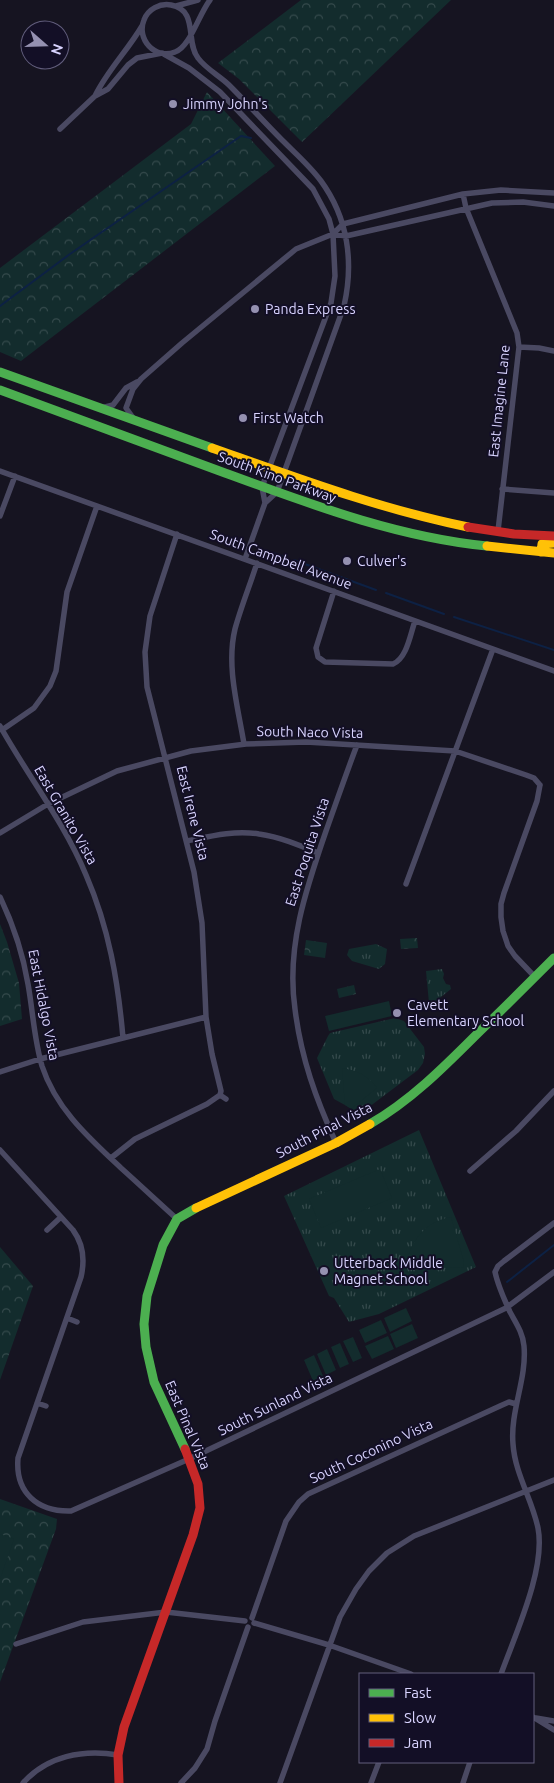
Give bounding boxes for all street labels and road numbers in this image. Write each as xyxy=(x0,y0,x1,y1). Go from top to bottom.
street label: East Imagine Lane xyxy=(485,344,513,458)
street label: South Kino Parkway xyxy=(216,448,338,506)
street label: South Campbell Avenue xyxy=(208,526,354,592)
street label: South Naco Vista xyxy=(256,723,364,741)
street label: East Granito Vista xyxy=(31,763,101,867)
street label: East Irene Vista xyxy=(174,764,212,862)
street label: East Poquita Vista xyxy=(282,796,332,908)
street label: East Hidalgo Vista xyxy=(25,948,63,1062)
street label: South Pinal Vista xyxy=(273,1099,375,1161)
street label: South Sunland Vista xyxy=(215,1369,335,1439)
street label: East Pinal Vista xyxy=(162,1378,214,1472)
street label: South Coconino Vista xyxy=(307,1415,435,1487)

